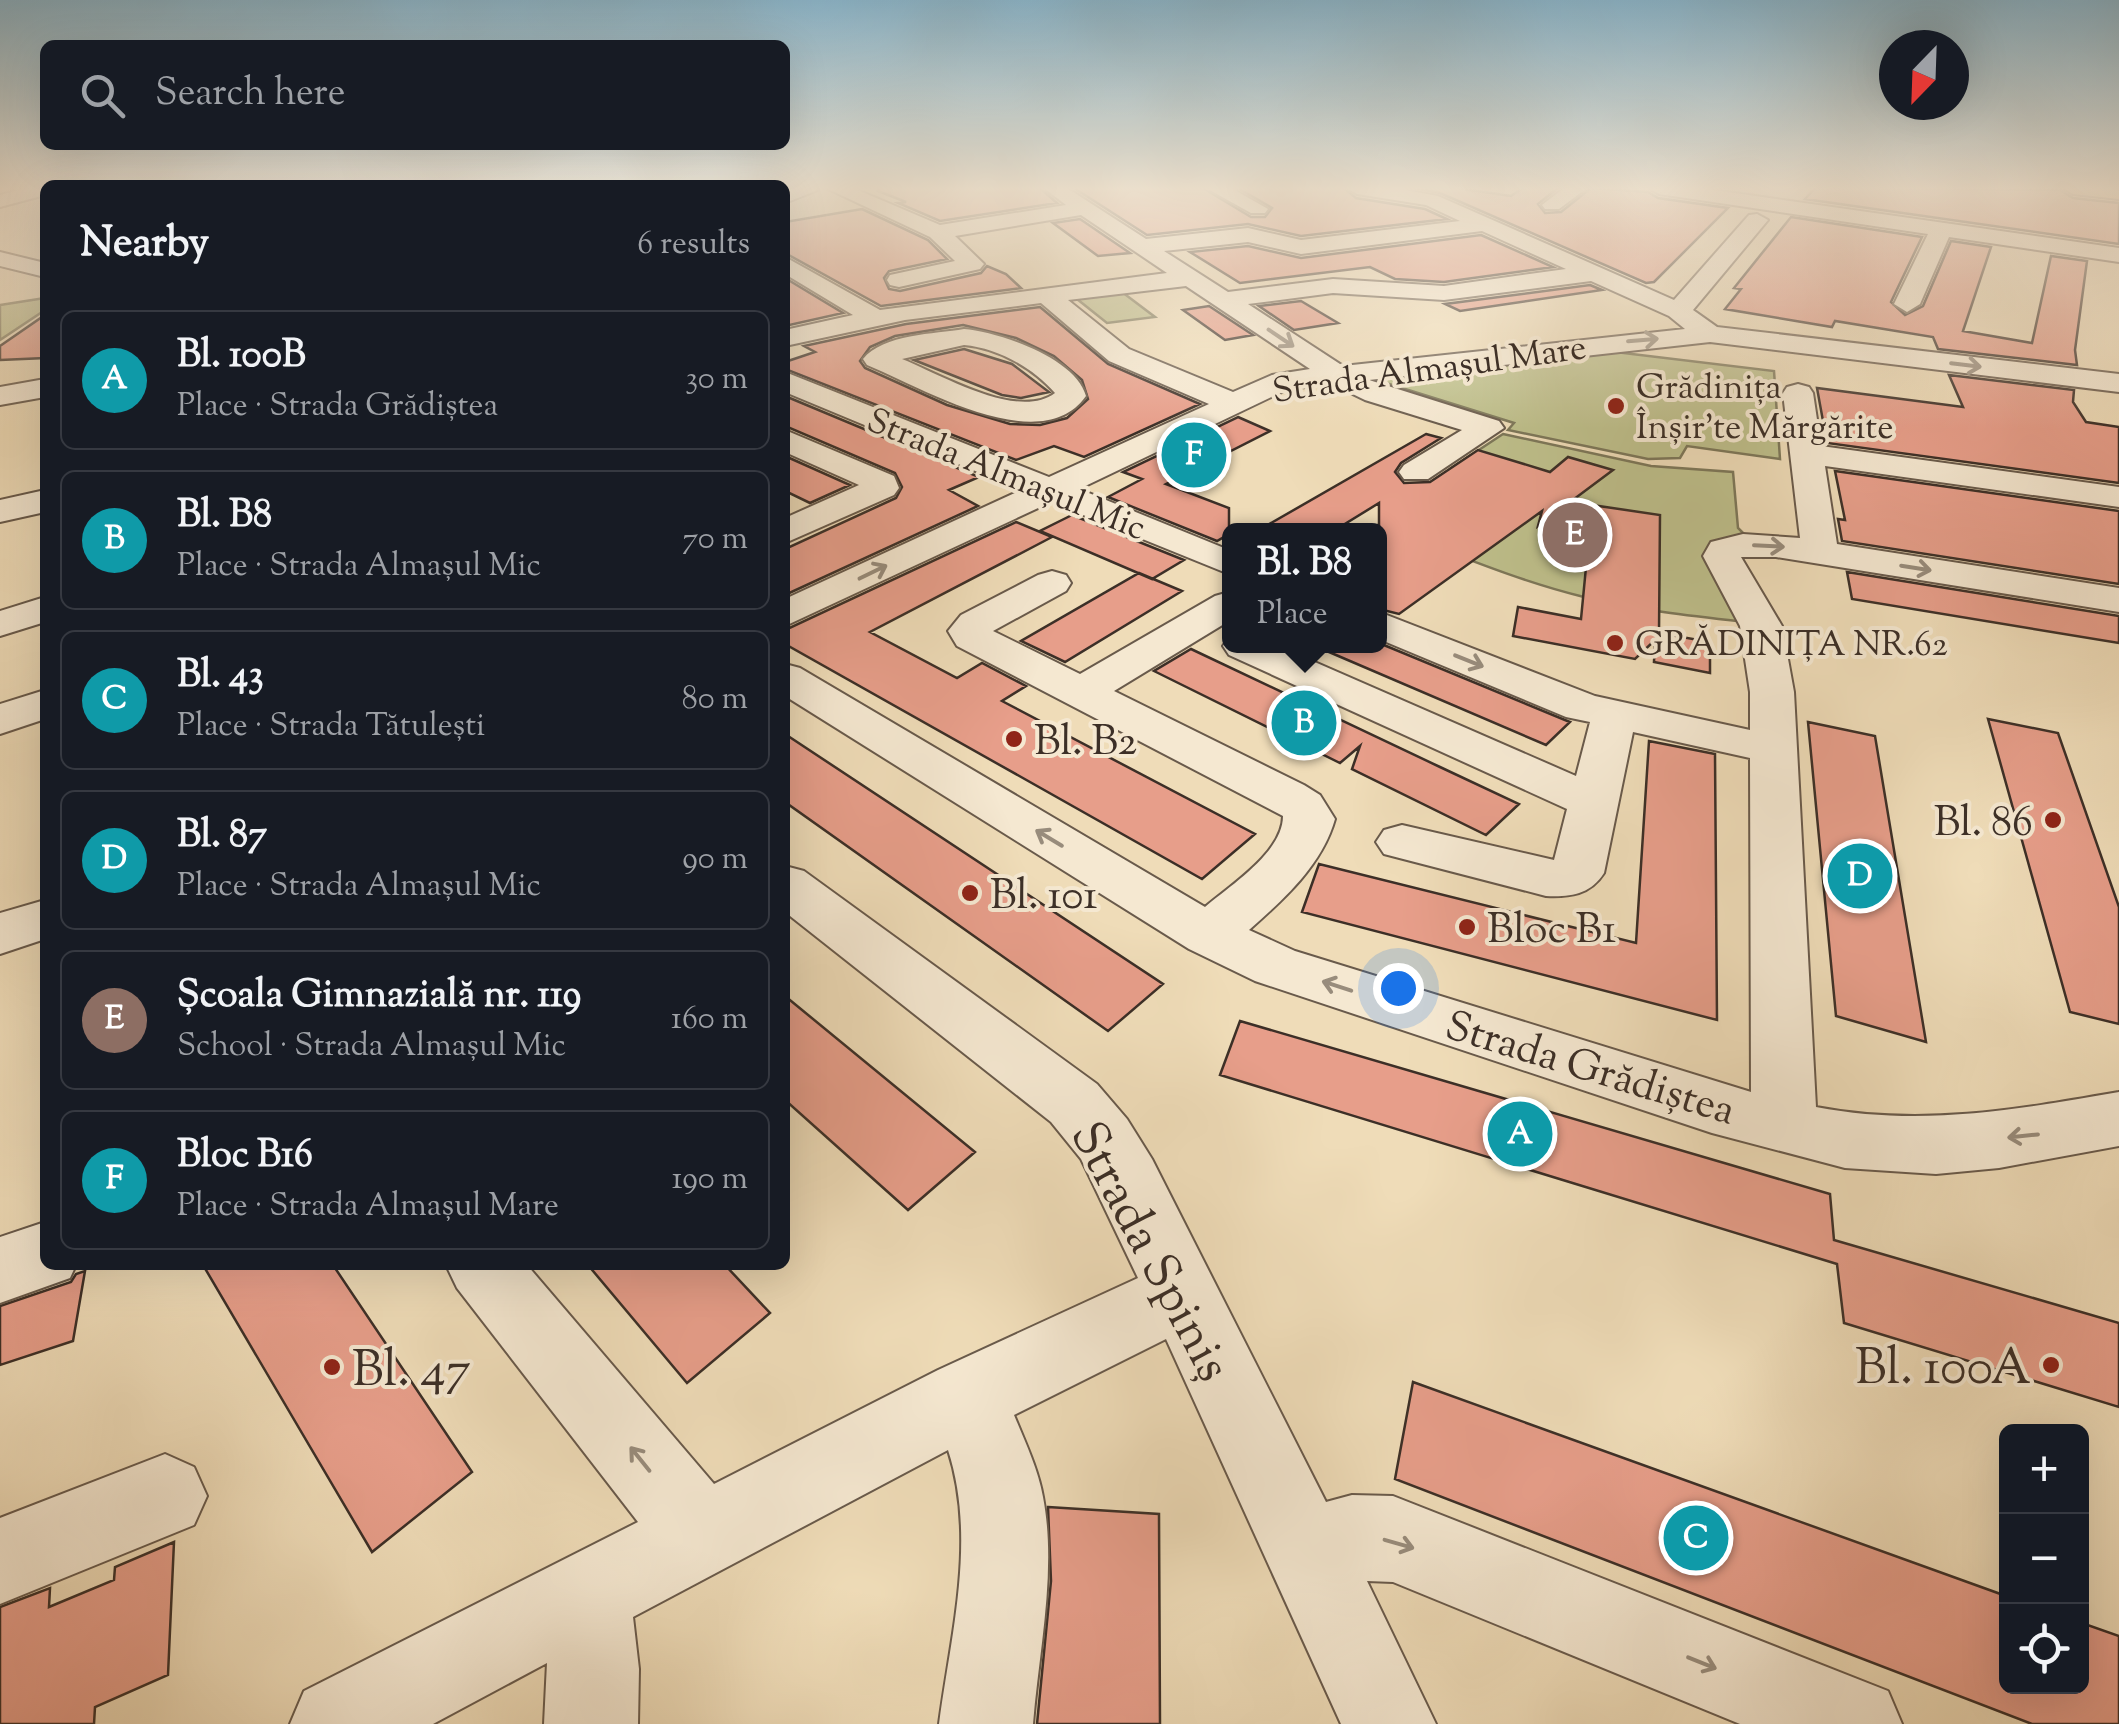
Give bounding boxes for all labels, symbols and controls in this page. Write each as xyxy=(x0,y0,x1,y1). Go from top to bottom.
north arrow xyxy=(1879,30,1969,120)
search box xyxy=(40,40,790,150)
icon: search xyxy=(75,68,130,123)
text: Search here xyxy=(155,68,346,122)
text: Nearby xyxy=(80,215,209,275)
text: 6 results xyxy=(637,222,750,268)
street label: Strada Almașul Mare xyxy=(1269,324,1590,419)
one-way arrow xyxy=(1266,328,1295,349)
text: Bl. 100B xyxy=(177,330,306,384)
one-way arrow xyxy=(1626,331,1659,350)
one-way arrow xyxy=(1949,356,1982,375)
text: A xyxy=(102,357,127,403)
text: 30 m xyxy=(685,357,748,403)
place label: Grădinița Înșir'te Mărgărite xyxy=(1636,364,1894,455)
text: Place · Strada Grădiștea xyxy=(177,384,498,430)
marker: Grădinița Înșir'te Mărgărite xyxy=(1605,395,1627,417)
street label: Strada Almașul Mic xyxy=(858,397,1153,556)
pin: F xyxy=(1162,418,1226,492)
text: Bl. B8 xyxy=(177,490,272,544)
pin: E xyxy=(1542,498,1608,572)
text: B xyxy=(104,517,125,563)
text: 70 m xyxy=(682,517,748,563)
popup xyxy=(1222,523,1387,653)
one-way arrow xyxy=(1753,537,1785,556)
text: Bl. B8 xyxy=(1257,538,1352,592)
text: Place · Strada Almașul Mic xyxy=(177,544,541,590)
one-way arrow xyxy=(1900,559,1932,578)
one-way arrow xyxy=(857,561,887,580)
text: Place xyxy=(1257,592,1328,638)
place label: GRĂDINIȚA NR.62 xyxy=(1635,621,1948,672)
marker: GRĂDINIȚA NR.62 xyxy=(1604,632,1626,654)
text: Bl. 43 xyxy=(177,650,264,704)
one-way arrow xyxy=(1453,653,1484,671)
text: C xyxy=(102,677,127,723)
text: 80 m xyxy=(682,677,748,723)
pin: B xyxy=(1272,686,1336,760)
text: Place · Strada Tătulești xyxy=(177,704,485,750)
place label: Bl. B2 xyxy=(1034,714,1137,774)
marker: Bl. B2 xyxy=(1003,728,1025,750)
place label: Bl. 86 xyxy=(1934,795,2033,855)
marker: Bl. 86 xyxy=(2042,809,2064,831)
text: Bl. 87 xyxy=(177,810,267,864)
one-way arrow xyxy=(1035,828,1064,848)
text: D xyxy=(102,837,127,883)
text: 90 m xyxy=(682,837,748,883)
pin: D xyxy=(1828,838,1892,914)
text: Place · Strada Almașul Mic xyxy=(177,864,541,910)
place label: Bl. 101 xyxy=(990,868,1097,928)
marker: Bl. 101 xyxy=(959,882,981,904)
place label: Bloc B1 xyxy=(1487,902,1616,962)
marker: Bloc B1 xyxy=(1456,916,1478,938)
your location xyxy=(1373,963,1424,1014)
text: Școala Gimnazială nr. 119 xyxy=(177,970,581,1024)
one-way arrow xyxy=(1321,976,1353,994)
text: E xyxy=(105,997,124,1043)
text: 160 m xyxy=(671,997,748,1043)
street label: Strada Grădiștea xyxy=(1437,998,1742,1143)
text: School · Strada Almașul Mic xyxy=(177,1024,566,1070)
pin: A xyxy=(1488,1096,1552,1172)
street label: Strada Spiniș xyxy=(1049,1110,1246,1396)
one-way arrow xyxy=(2007,1127,2040,1146)
text: Bloc B16 xyxy=(177,1130,313,1184)
text: F xyxy=(106,1157,123,1203)
text: 190 m xyxy=(672,1157,748,1203)
text: Place · Strada Almașul Mare xyxy=(177,1184,559,1230)
place label: Bl. 100A xyxy=(1855,1335,2031,1407)
place label: Bl. 47 xyxy=(352,1337,471,1409)
marker: Bl. 100A xyxy=(2040,1354,2062,1376)
marker: Bl. 47 xyxy=(321,1356,343,1378)
map controls xyxy=(1999,1424,2089,1694)
button: + xyxy=(1999,1424,2089,1514)
one-way arrow xyxy=(629,1447,651,1473)
pin: C xyxy=(1664,1500,1728,1576)
button: − xyxy=(1999,1514,2089,1604)
one-way arrow xyxy=(1383,1535,1415,1554)
button: locate xyxy=(1999,1604,2089,1694)
one-way arrow xyxy=(1686,1655,1716,1673)

